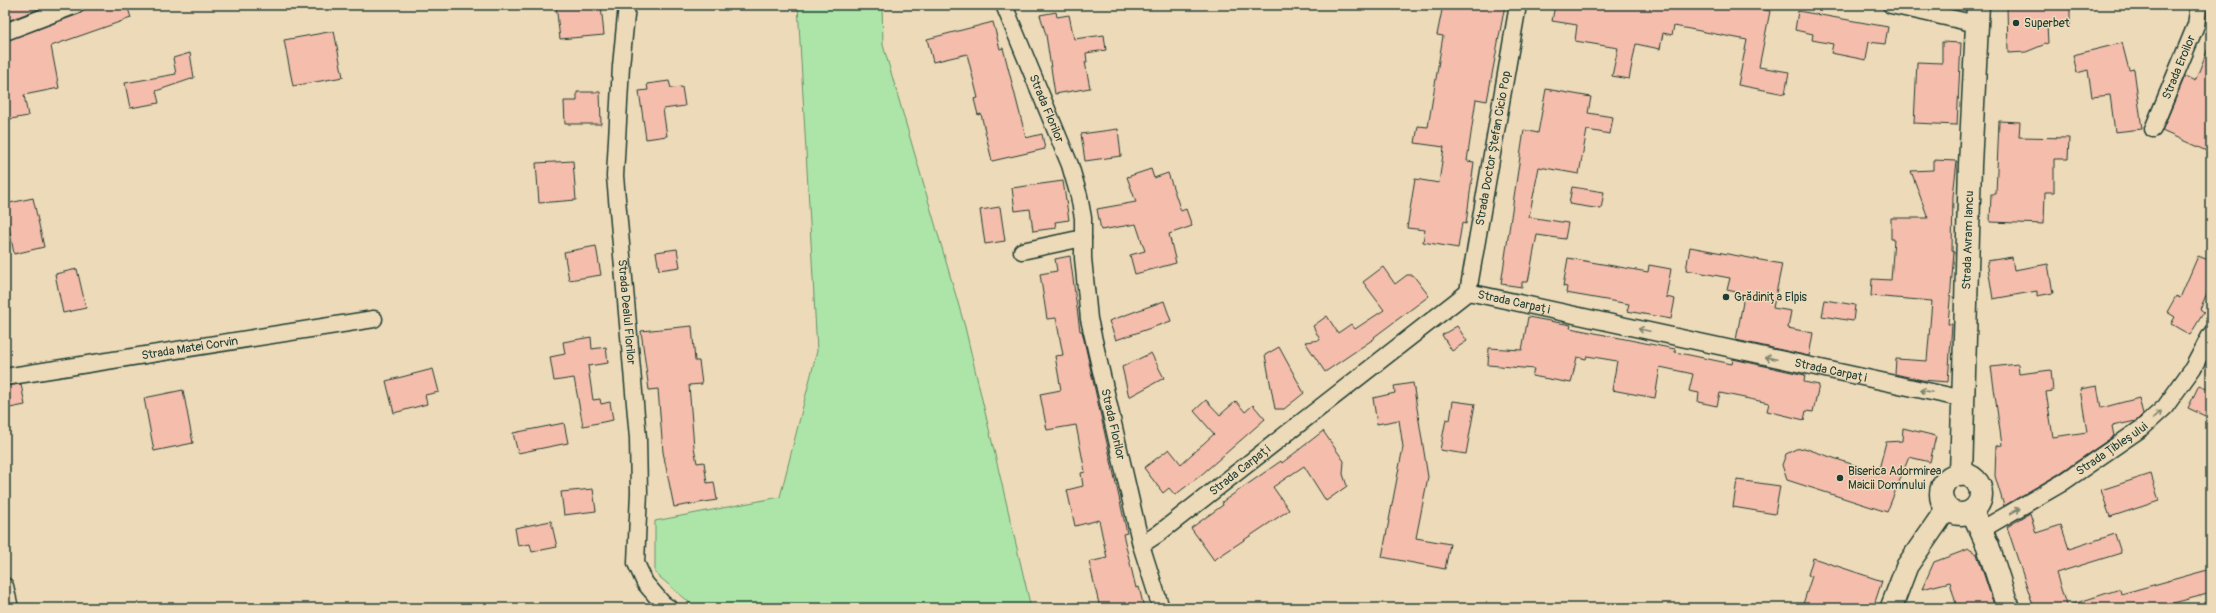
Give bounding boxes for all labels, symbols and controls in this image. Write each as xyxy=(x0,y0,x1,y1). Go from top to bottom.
place label: Superbet xyxy=(2024,16,2070,31)
marker: Superbet xyxy=(2011,18,2021,28)
street label: Strada Eroilor xyxy=(2159,32,2199,102)
street label: Strada Doctor Ștefan Cicio Pop xyxy=(1473,69,1514,227)
street label: Strada Florilor xyxy=(1026,72,1067,146)
street label: Strada Avram Iancu xyxy=(1959,190,1977,290)
street label: Strada Dealul Florilor xyxy=(614,259,639,366)
street label: Strada Carpați xyxy=(1476,287,1551,318)
place label: Grădinița Elpis xyxy=(1734,290,1808,305)
marker: Grădinița Elpis xyxy=(1721,292,1731,302)
one-way arrow xyxy=(1638,326,1651,334)
street label: Strada Matei Corvin xyxy=(140,333,239,363)
one-way arrow xyxy=(1765,353,1778,361)
street label: Strada Carpați xyxy=(1793,356,1868,386)
one-way arrow xyxy=(1920,386,1933,394)
street label: Strada Florilor xyxy=(1097,387,1128,462)
one-way arrow xyxy=(2152,410,2162,419)
street label: Strada Țibleșului xyxy=(2073,419,2151,479)
street label: Strada Carpați xyxy=(1206,442,1274,499)
place label: Biserica Adormirea Maicii Domnului xyxy=(1848,464,1942,493)
marker: Biserica Adormirea Maicii Domnului xyxy=(1835,473,1845,483)
one-way arrow xyxy=(2008,506,2020,514)

